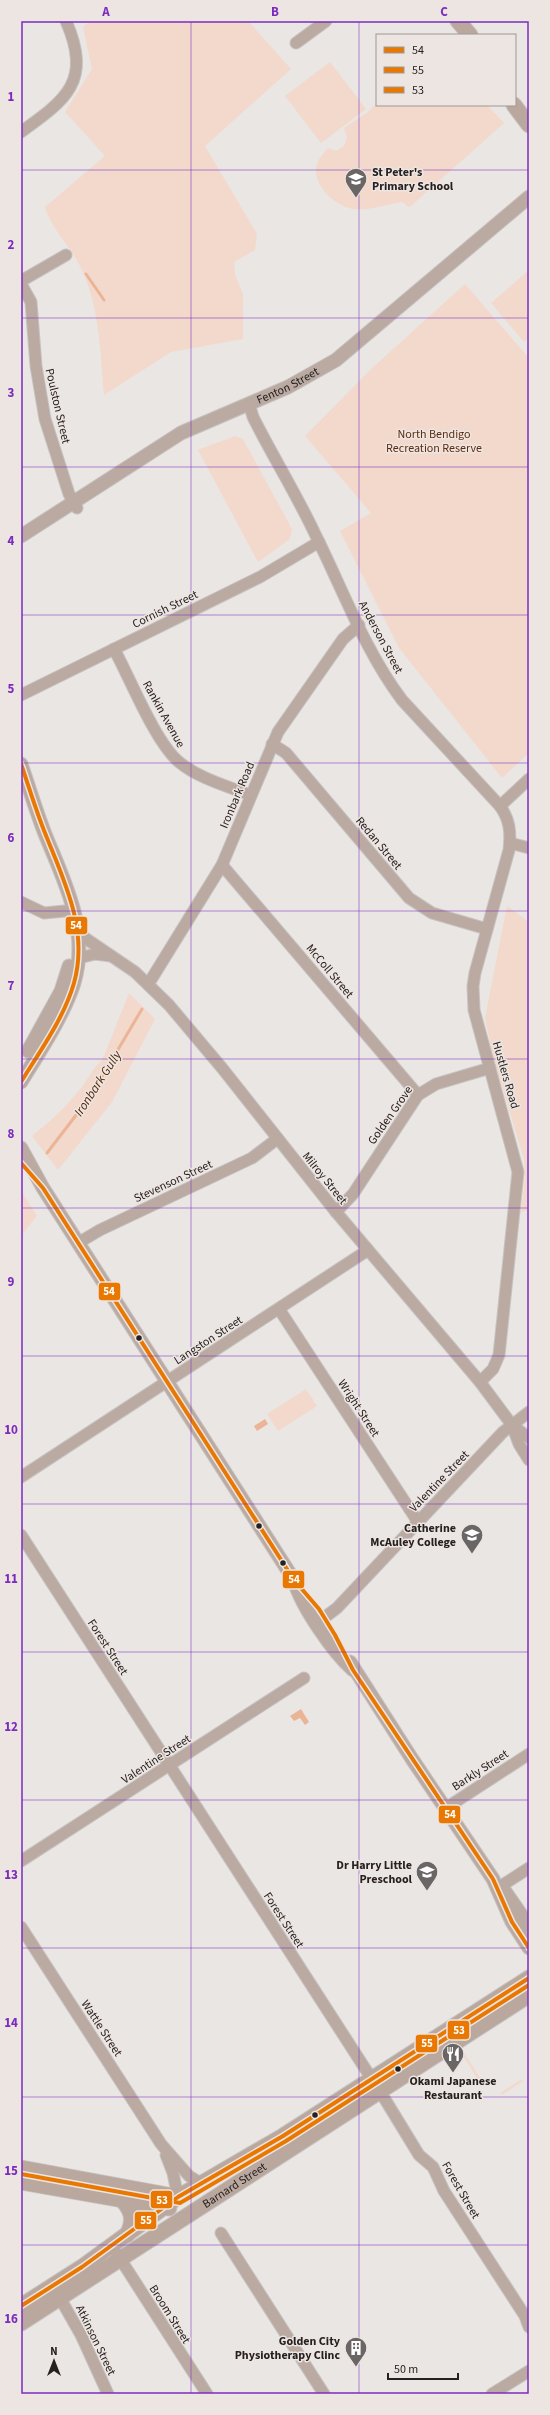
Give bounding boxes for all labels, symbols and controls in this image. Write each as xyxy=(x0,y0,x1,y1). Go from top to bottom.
text: A xyxy=(101,3,110,21)
text: B xyxy=(271,3,279,21)
text: C xyxy=(440,3,448,21)
legend xyxy=(376,34,516,106)
text: 54 xyxy=(412,42,424,59)
text: 55 xyxy=(412,62,424,79)
text: 53 xyxy=(412,82,424,99)
text: 1 xyxy=(8,88,15,106)
place label: St Peter's Primary School xyxy=(372,164,454,195)
school or university icon: St Peter's Primary School xyxy=(343,166,369,199)
text: 2 xyxy=(8,236,15,254)
street label: Fenton Street xyxy=(254,363,322,409)
street label: Poulston Street xyxy=(41,367,74,445)
text: 3 xyxy=(8,384,15,402)
park label: North Bendigo Recreation Reserve xyxy=(386,426,482,457)
text: 4 xyxy=(8,532,15,550)
street label: Cornish Street xyxy=(130,586,201,633)
street label: Anderson Street xyxy=(354,598,407,677)
street label: Rankin Avenue xyxy=(138,678,189,751)
text: 5 xyxy=(8,680,15,698)
street label: Ironbark Road xyxy=(216,759,259,831)
street label: Redan Street xyxy=(351,813,406,873)
text: 6 xyxy=(8,829,15,847)
line badge: 54 xyxy=(65,916,88,935)
text: 54 xyxy=(70,918,82,933)
street label: McColl Street xyxy=(302,941,357,1002)
text: 7 xyxy=(8,977,15,995)
street label: Hustlers Road xyxy=(488,1039,523,1111)
water label: Ironbark Gully xyxy=(70,1046,126,1120)
street label: Golden Grove xyxy=(364,1083,417,1148)
text: 8 xyxy=(8,1125,15,1143)
street label: Milroy Street xyxy=(298,1148,351,1208)
street label: Stevenson Street xyxy=(131,1156,215,1207)
text: 9 xyxy=(8,1273,15,1291)
line badge: 54 xyxy=(98,1282,121,1301)
text: 54 xyxy=(103,1284,115,1299)
street label: Langston Street xyxy=(171,1312,246,1369)
unlabelled marker xyxy=(134,1333,144,1343)
street label: Wright Street xyxy=(334,1376,384,1440)
text: 10 xyxy=(4,1421,18,1439)
street label: Valentine Street xyxy=(406,1447,473,1516)
place label: Catherine McAuley College xyxy=(370,1520,456,1551)
unlabelled marker xyxy=(254,1521,264,1531)
school or university icon: Catherine McAuley College xyxy=(459,1522,485,1555)
unlabelled marker xyxy=(278,1558,288,1568)
text: 11 xyxy=(4,1570,18,1588)
line badge: 54 xyxy=(282,1570,305,1589)
text: 54 xyxy=(288,1572,300,1587)
street label: Forest Street xyxy=(83,1616,132,1679)
text: 12 xyxy=(4,1718,18,1736)
street label: Valentine Street xyxy=(118,1731,194,1788)
street label: Barkly Street xyxy=(449,1746,512,1795)
line badge: 54 xyxy=(438,1805,461,1824)
text: 54 xyxy=(444,1807,456,1822)
place label: Dr Harry Little Preschool xyxy=(336,1857,413,1888)
school or university icon: Dr Harry Little Preschool xyxy=(414,1859,440,1892)
text: 13 xyxy=(4,1866,18,1884)
street label: Forest Street xyxy=(259,1889,308,1952)
street label: Wattle Street xyxy=(77,1997,126,2060)
text: 14 xyxy=(4,2014,18,2032)
line badge: 53 xyxy=(447,2020,470,2040)
text: 53 xyxy=(453,2023,465,2038)
line badge: 55 xyxy=(415,2034,438,2053)
text: 55 xyxy=(421,2036,433,2051)
restaurant icon: Okami Japanese Restaurant xyxy=(440,2041,466,2074)
unlabelled marker xyxy=(393,2064,403,2074)
place label: Okami Japanese Restaurant xyxy=(409,2073,497,2104)
unlabelled marker xyxy=(310,2110,320,2120)
street label: Forest Street xyxy=(437,2158,484,2222)
street label: Barnard Street xyxy=(199,2159,270,2213)
text: 15 xyxy=(4,2162,18,2180)
line badge: 53 xyxy=(150,2190,173,2209)
text: 53 xyxy=(156,2193,168,2208)
line badge: 55 xyxy=(134,2211,157,2230)
text: 55 xyxy=(140,2213,152,2228)
street label: Broom Street xyxy=(145,2282,194,2347)
street label: Atkinson Street xyxy=(71,2302,120,2378)
text: 16 xyxy=(4,2310,18,2328)
place label: Golden City Physiotherapy Clinc xyxy=(235,2333,341,2364)
building icon: Golden City Physiotherapy Clinc xyxy=(343,2335,369,2368)
north arrow xyxy=(34,2341,74,2381)
text: N xyxy=(50,2344,58,2359)
scale bar xyxy=(388,2355,458,2381)
text: 50 m xyxy=(394,2361,418,2378)

